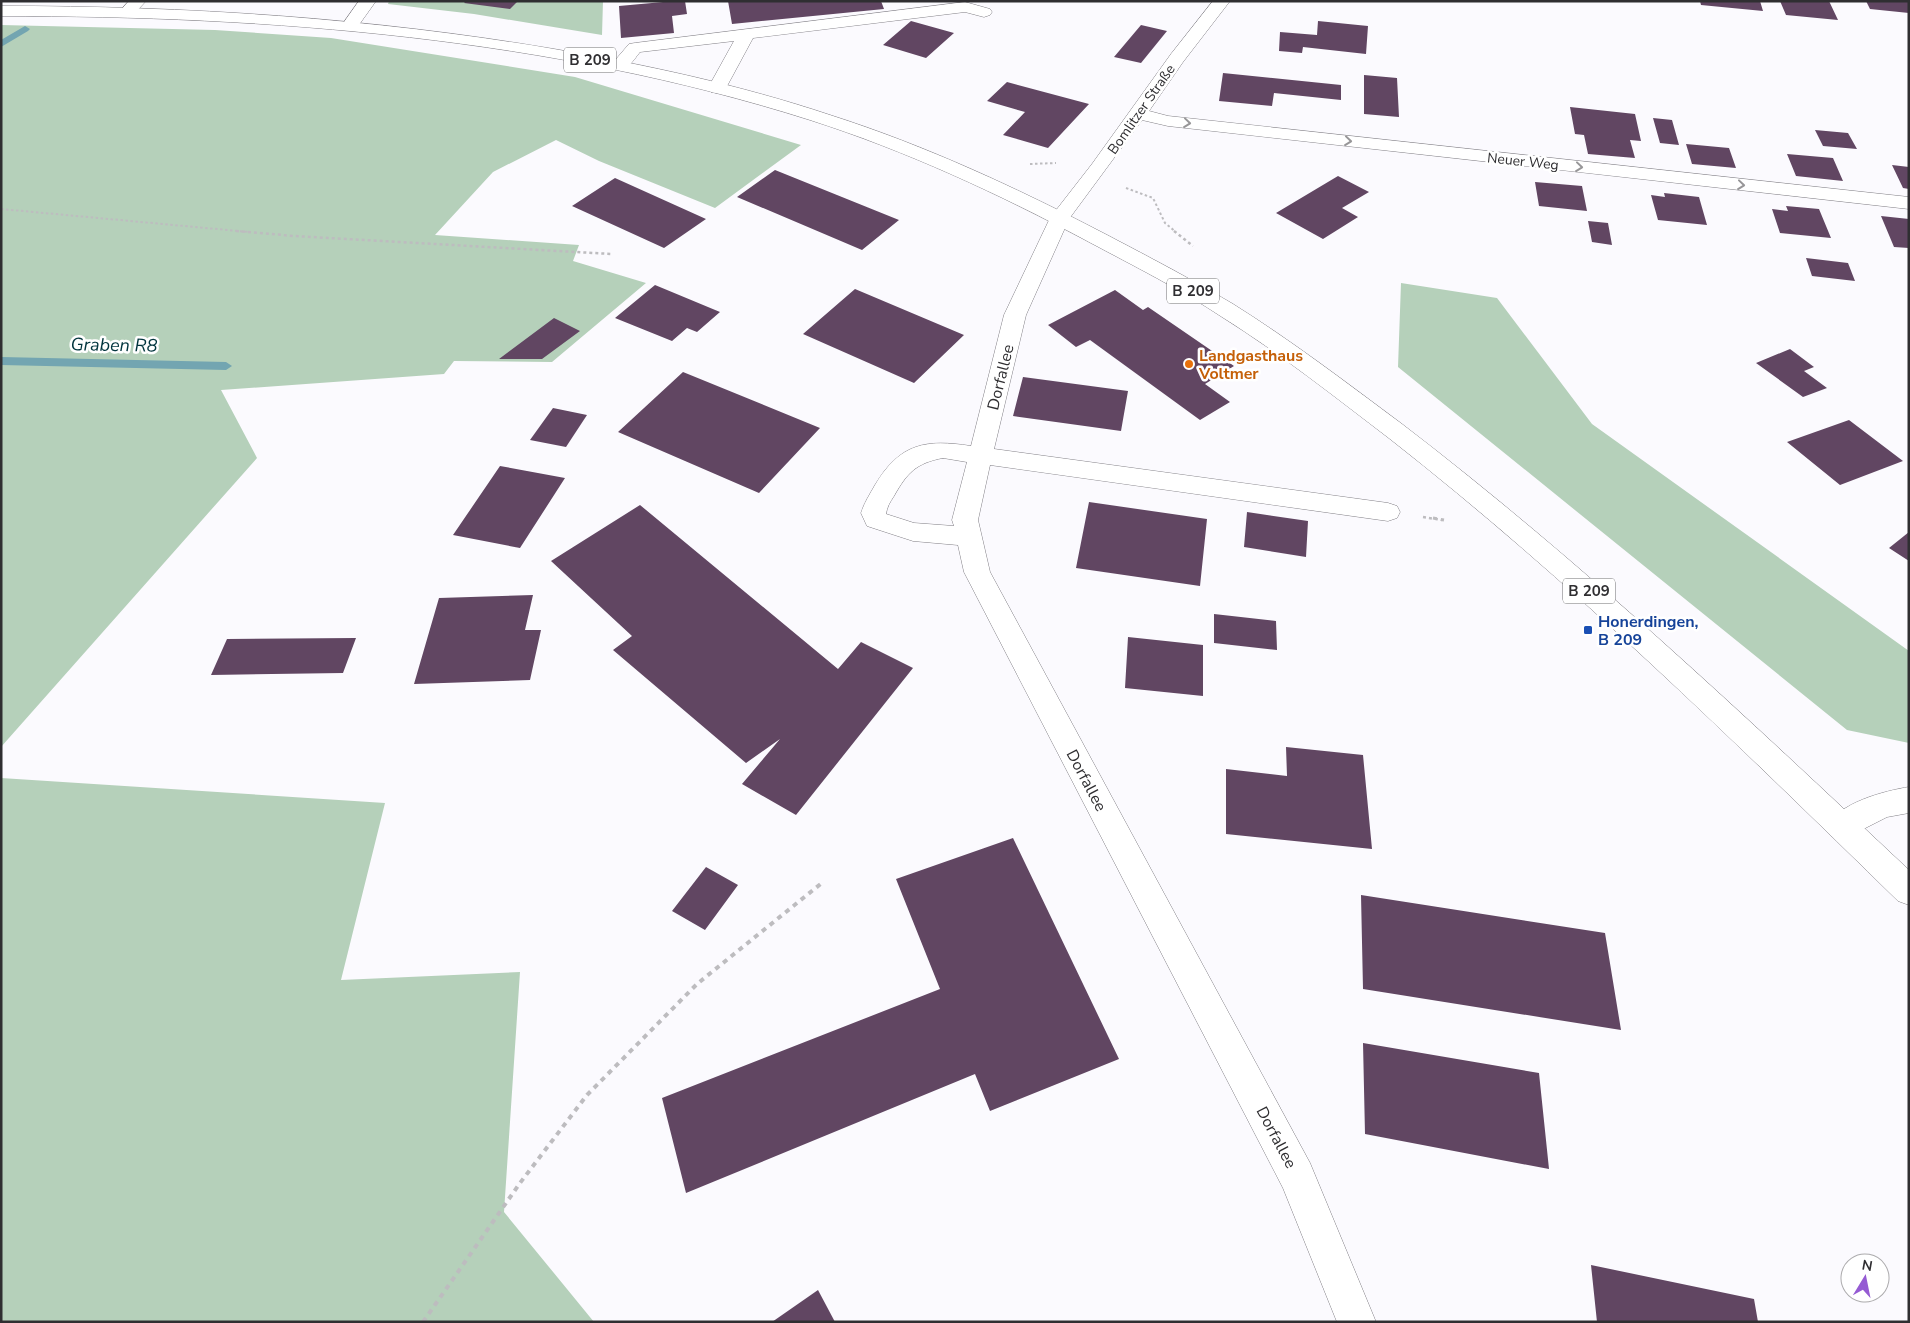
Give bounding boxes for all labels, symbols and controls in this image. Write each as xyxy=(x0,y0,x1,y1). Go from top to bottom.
road number: B 209 xyxy=(564,48,616,72)
street label: Bomlitzer Straße xyxy=(1103,60,1180,158)
one-way arrow xyxy=(1183,117,1191,128)
one-way arrow xyxy=(1344,135,1352,146)
street label: Neuer Weg xyxy=(1486,148,1560,175)
one-way arrow xyxy=(1575,161,1583,172)
one-way arrow xyxy=(1737,179,1745,190)
road number: B 209 xyxy=(1167,278,1219,304)
water label: Graben R8 xyxy=(70,332,158,358)
street label: Dorfallee xyxy=(982,342,1020,412)
place label: Landgasthaus Voltmer xyxy=(1198,345,1303,385)
marker: Landgasthaus Voltmer xyxy=(1183,358,1195,370)
road number: B 209 xyxy=(1563,578,1615,604)
place label: Honerdingen, B 209 xyxy=(1598,611,1698,651)
marker: Honerdingen, B 209 xyxy=(1582,624,1594,636)
street label: Dorfallee xyxy=(1061,746,1112,815)
street label: Dorfallee xyxy=(1251,1103,1302,1172)
north arrow xyxy=(1840,1253,1890,1303)
text: N xyxy=(1860,1255,1874,1276)

